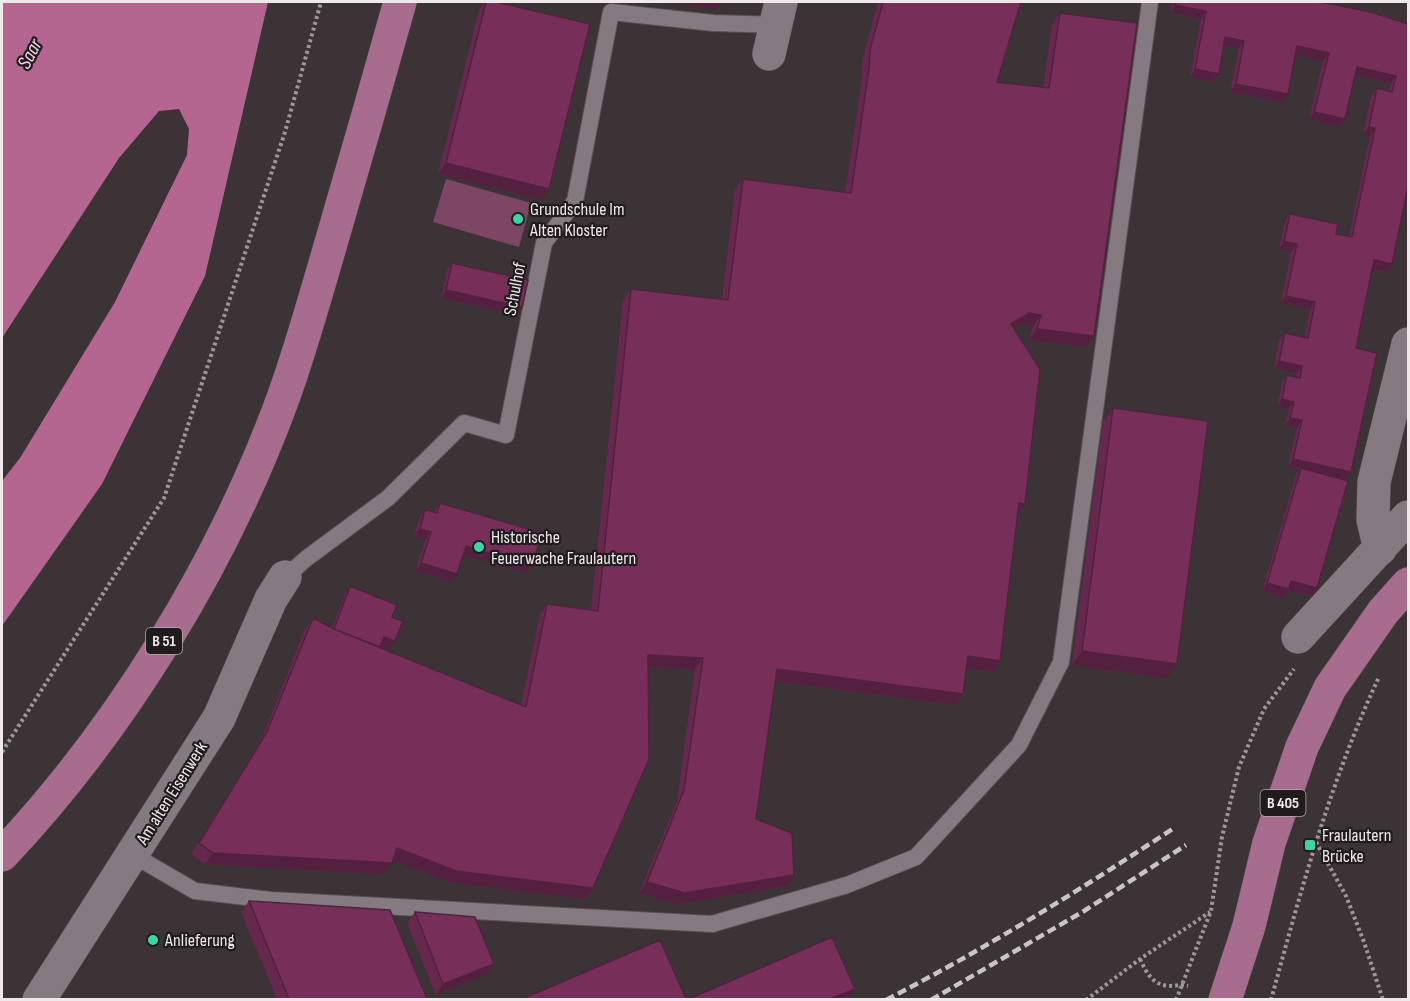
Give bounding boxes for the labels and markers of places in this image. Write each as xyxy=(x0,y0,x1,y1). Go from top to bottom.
place label: Grundschule Im Alten Kloster xyxy=(529,199,624,241)
marker: Grundschule Im Alten Kloster xyxy=(511,212,525,226)
place label: Historische Feuerwache Fraulautern xyxy=(491,527,636,569)
marker: Historische Feuerwache Fraulautern xyxy=(472,540,486,554)
place label: Fraulautern Brücke xyxy=(1322,825,1391,867)
marker: Fraulautern Brücke xyxy=(1303,838,1317,852)
place label: Anlieferung xyxy=(164,930,235,951)
marker: Anlieferung xyxy=(146,933,160,947)

